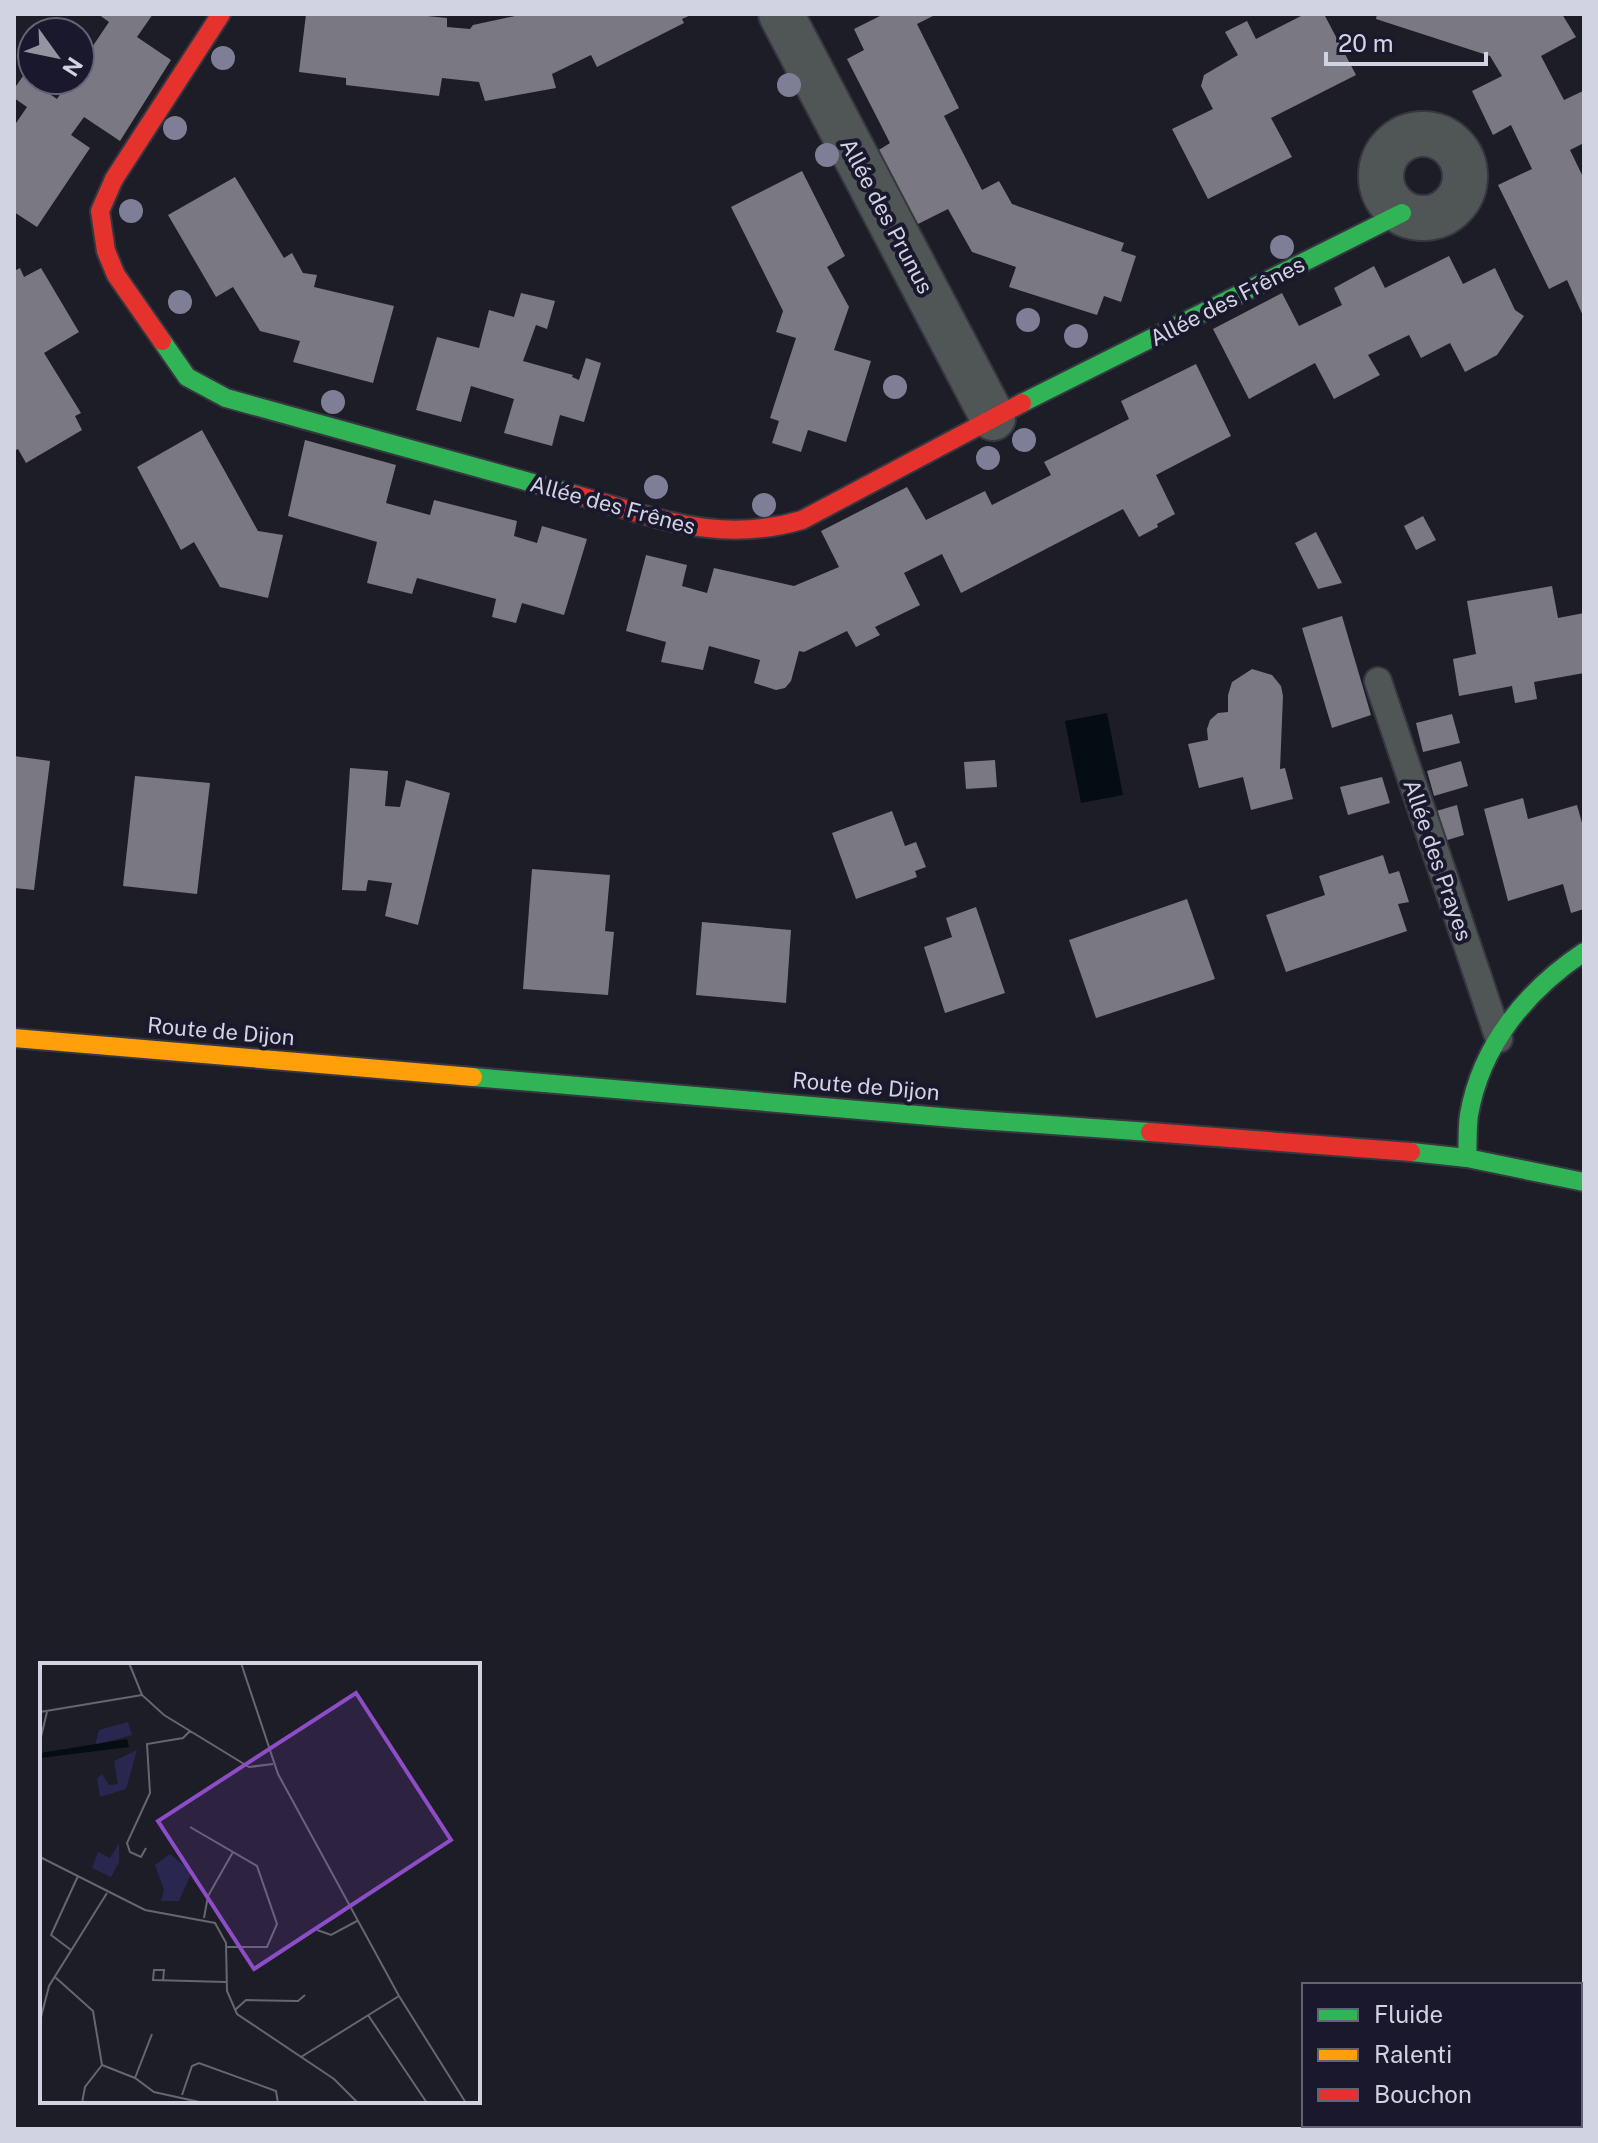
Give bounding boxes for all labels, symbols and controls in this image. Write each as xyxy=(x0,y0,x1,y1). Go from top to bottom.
north arrow xyxy=(16,16,96,96)
scale bar xyxy=(1326,16,1486,66)
text: 20 m xyxy=(1338,29,1394,57)
text: N xyxy=(57,53,88,81)
street label: Allée des Prunus xyxy=(835,134,939,298)
street label: Allée des Frênes xyxy=(1145,251,1309,351)
street label: Allée des Frênes xyxy=(528,470,698,540)
street label: Allée des Prayes xyxy=(1398,776,1478,944)
street label: Route de Dijon xyxy=(146,1012,296,1050)
street label: Route de Dijon xyxy=(791,1067,941,1105)
inset map xyxy=(40,1663,480,2103)
legend xyxy=(1302,1983,1582,2127)
text: Fluide xyxy=(1374,2000,1443,2028)
text: Ralenti xyxy=(1374,2040,1452,2068)
text: Bouchon xyxy=(1374,2080,1472,2108)

